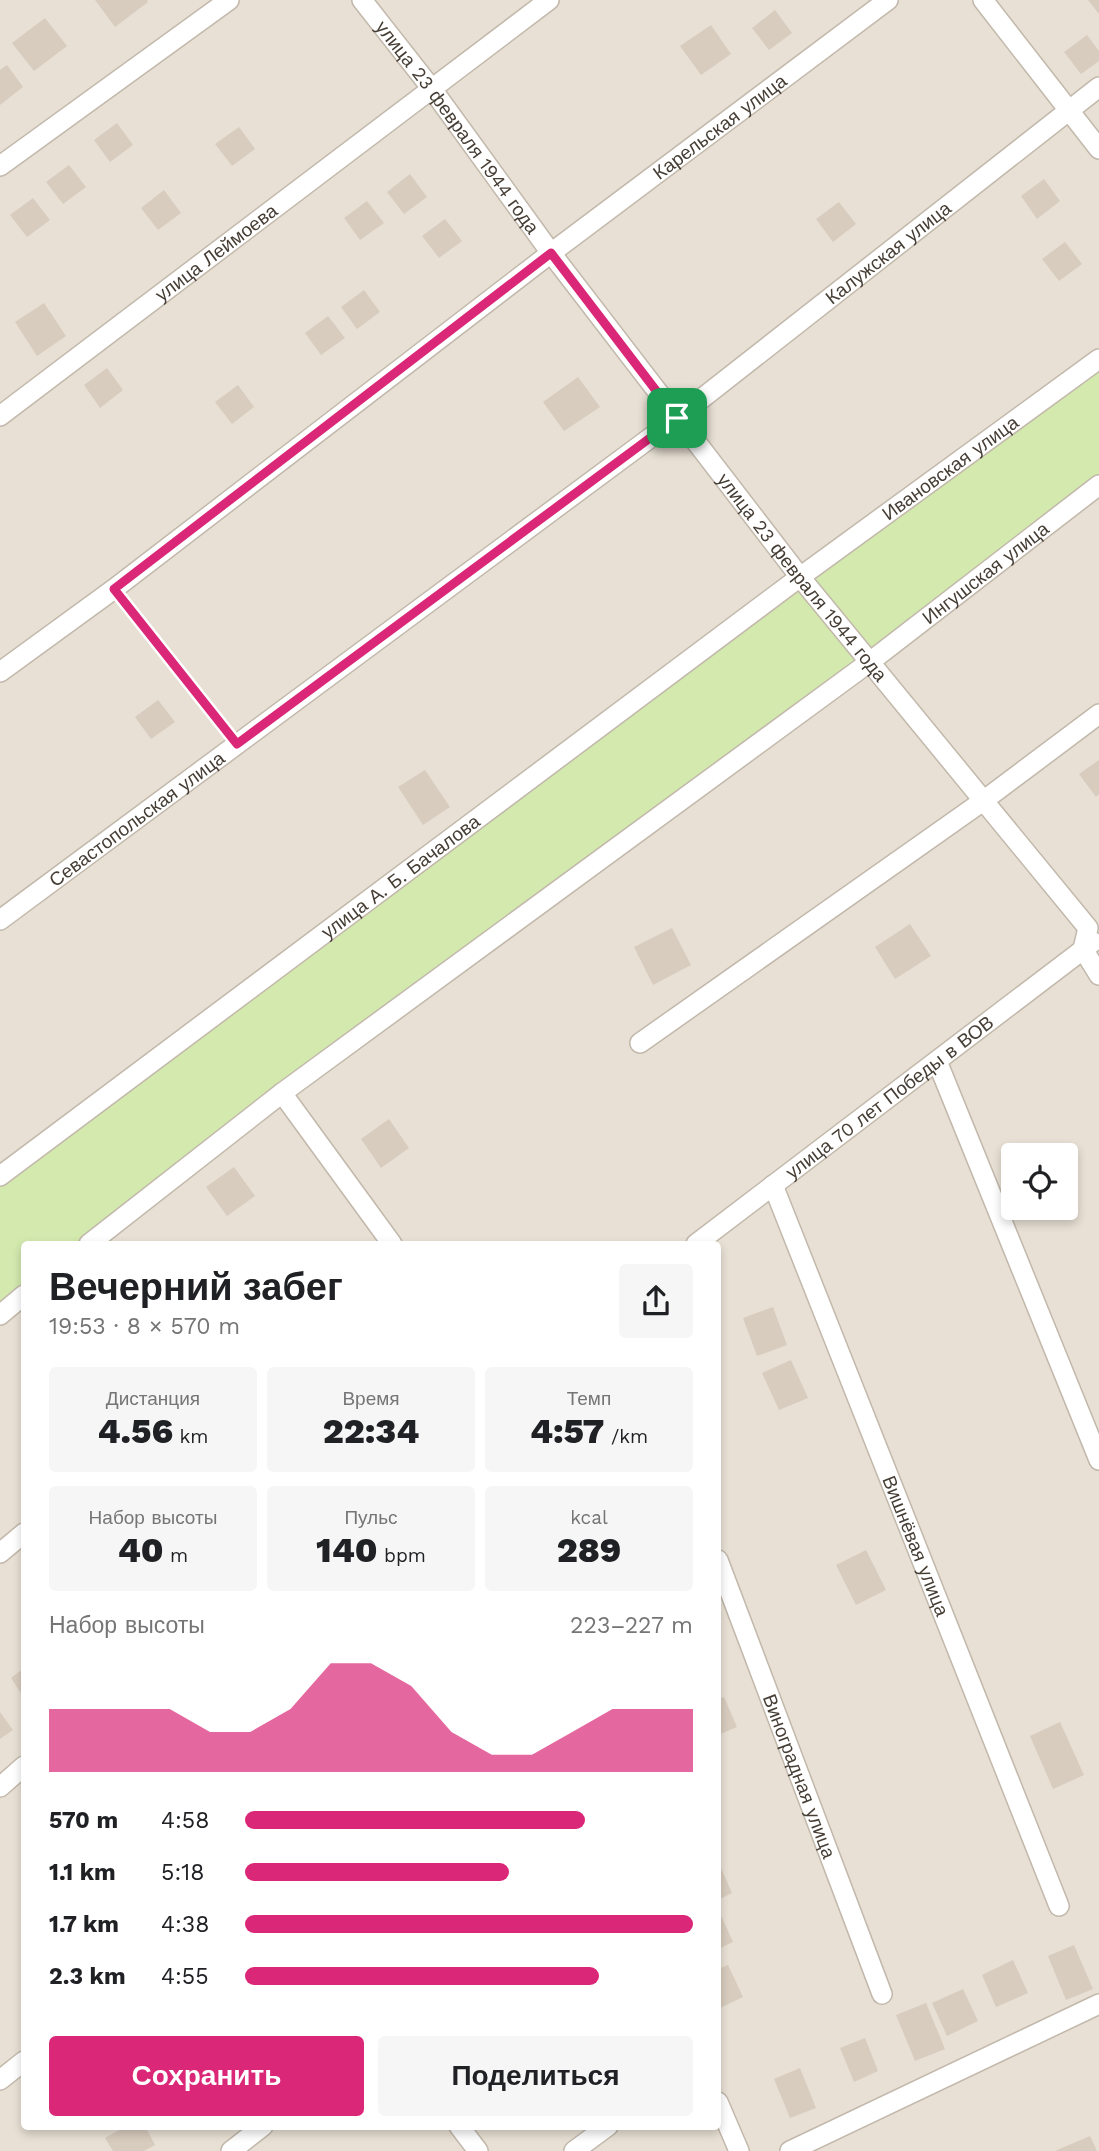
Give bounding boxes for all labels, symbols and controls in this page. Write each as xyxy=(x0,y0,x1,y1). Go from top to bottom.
street label: улица 23 февраля 1944 года xyxy=(371,16,545,238)
street label: Карельская улица xyxy=(648,69,791,184)
street label: Калужская улица xyxy=(821,196,956,309)
street label: улица Леймоева xyxy=(150,198,282,306)
pin xyxy=(647,388,707,448)
icon: arrive xyxy=(658,399,696,437)
street label: Ивановская улица xyxy=(877,410,1023,525)
street label: улица 23 февраля 1944 года xyxy=(713,468,892,686)
street label: Ингушская улица xyxy=(918,516,1054,629)
street label: Севастопольская улица xyxy=(44,746,229,891)
street label: улица А. Б. Бачалова xyxy=(316,809,485,943)
street label: улица 70 лет Победы в ВОВ xyxy=(781,1010,998,1183)
map controls xyxy=(1001,1143,1078,1220)
button: locate xyxy=(1001,1143,1078,1220)
button: share xyxy=(619,1264,693,1338)
text: Вечерний забег xyxy=(49,1265,343,1309)
text: 19:53 · 8 × 570 m xyxy=(49,1313,240,1340)
text: Дистанция xyxy=(106,1387,200,1410)
text: Время xyxy=(342,1387,400,1410)
text: Темп xyxy=(567,1387,611,1410)
text: 4.56 xyxy=(98,1410,173,1452)
text: 22:34 xyxy=(323,1410,419,1452)
text: 4:57 xyxy=(530,1410,604,1452)
text: km xyxy=(173,1425,208,1448)
text: /km xyxy=(604,1425,648,1448)
street label: Вишнёвая улица xyxy=(878,1472,954,1620)
text: Набор высоты xyxy=(89,1506,217,1529)
text: Пульс xyxy=(344,1506,398,1529)
text: kcal xyxy=(570,1506,608,1529)
text: 40 xyxy=(118,1529,164,1571)
text: 140 xyxy=(316,1529,378,1571)
text: 289 xyxy=(557,1529,621,1571)
text: m xyxy=(164,1544,188,1567)
text: bpm xyxy=(378,1544,426,1567)
text: Набор высоты xyxy=(49,1612,205,1639)
text: 223–227 m xyxy=(570,1612,693,1639)
street label: Виноградная улица xyxy=(758,1691,841,1862)
text: 570 m xyxy=(49,1807,118,1834)
text: 4:58 xyxy=(161,1807,209,1834)
text: 1.1 km xyxy=(49,1859,116,1886)
text: 5:18 xyxy=(161,1859,204,1886)
text: 1.7 km xyxy=(49,1911,119,1938)
text: 4:38 xyxy=(161,1911,209,1938)
text: 2.3 km xyxy=(49,1963,126,1990)
text: 4:55 xyxy=(161,1963,209,1990)
button: Сохранить xyxy=(49,2036,364,2116)
button: Поделиться xyxy=(378,2036,693,2116)

